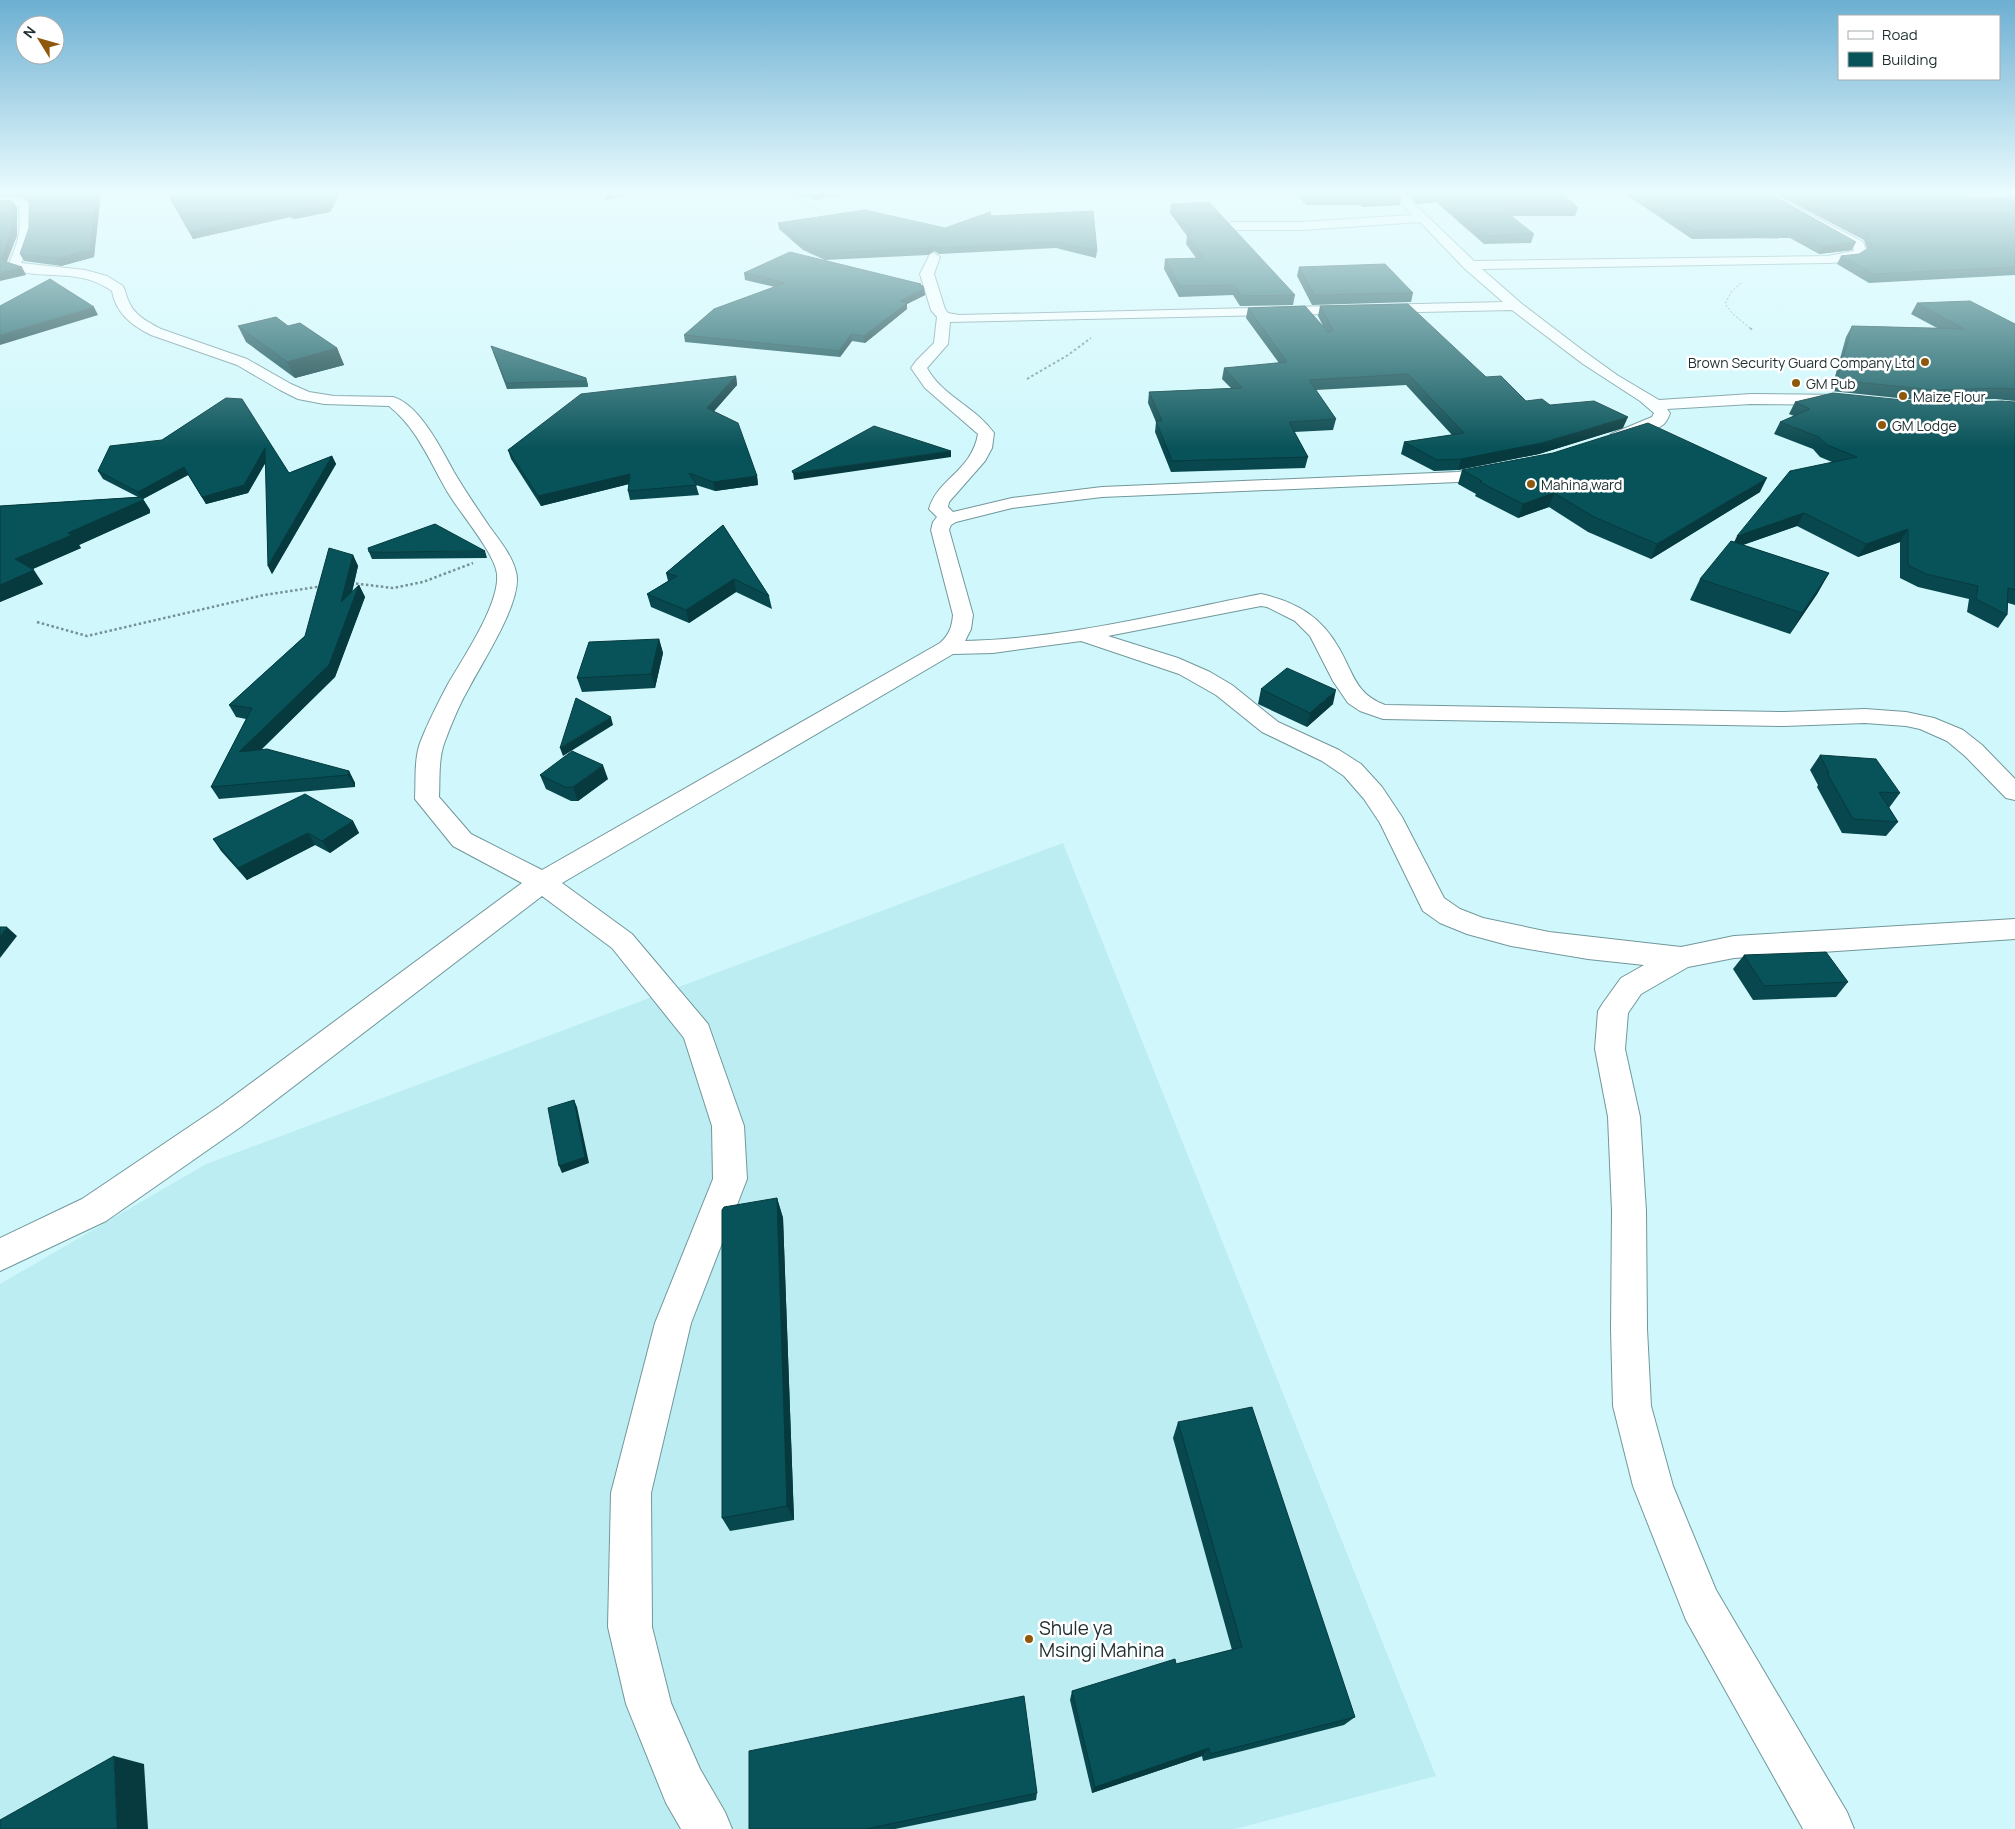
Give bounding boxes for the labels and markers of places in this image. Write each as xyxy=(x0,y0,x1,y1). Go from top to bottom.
place label: Brown Security Guard Company Ltd xyxy=(1688,353,1915,372)
marker: Brown Security Guard Company Ltd xyxy=(1919,356,1931,368)
place label: GM Pub xyxy=(1806,374,1856,393)
marker: GM Pub xyxy=(1790,377,1802,389)
place label: Maize Flour xyxy=(1913,387,1986,406)
marker: Maize Flour xyxy=(1897,390,1909,402)
place label: GM Lodge xyxy=(1892,416,1957,435)
marker: GM Lodge xyxy=(1876,419,1888,431)
place label: Mahina ward xyxy=(1541,475,1622,494)
marker: Mahina ward xyxy=(1525,478,1537,490)
place label: Shule ya Msingi Mahina xyxy=(1039,1615,1164,1663)
marker: Shule ya Msingi Mahina xyxy=(1023,1633,1035,1645)

